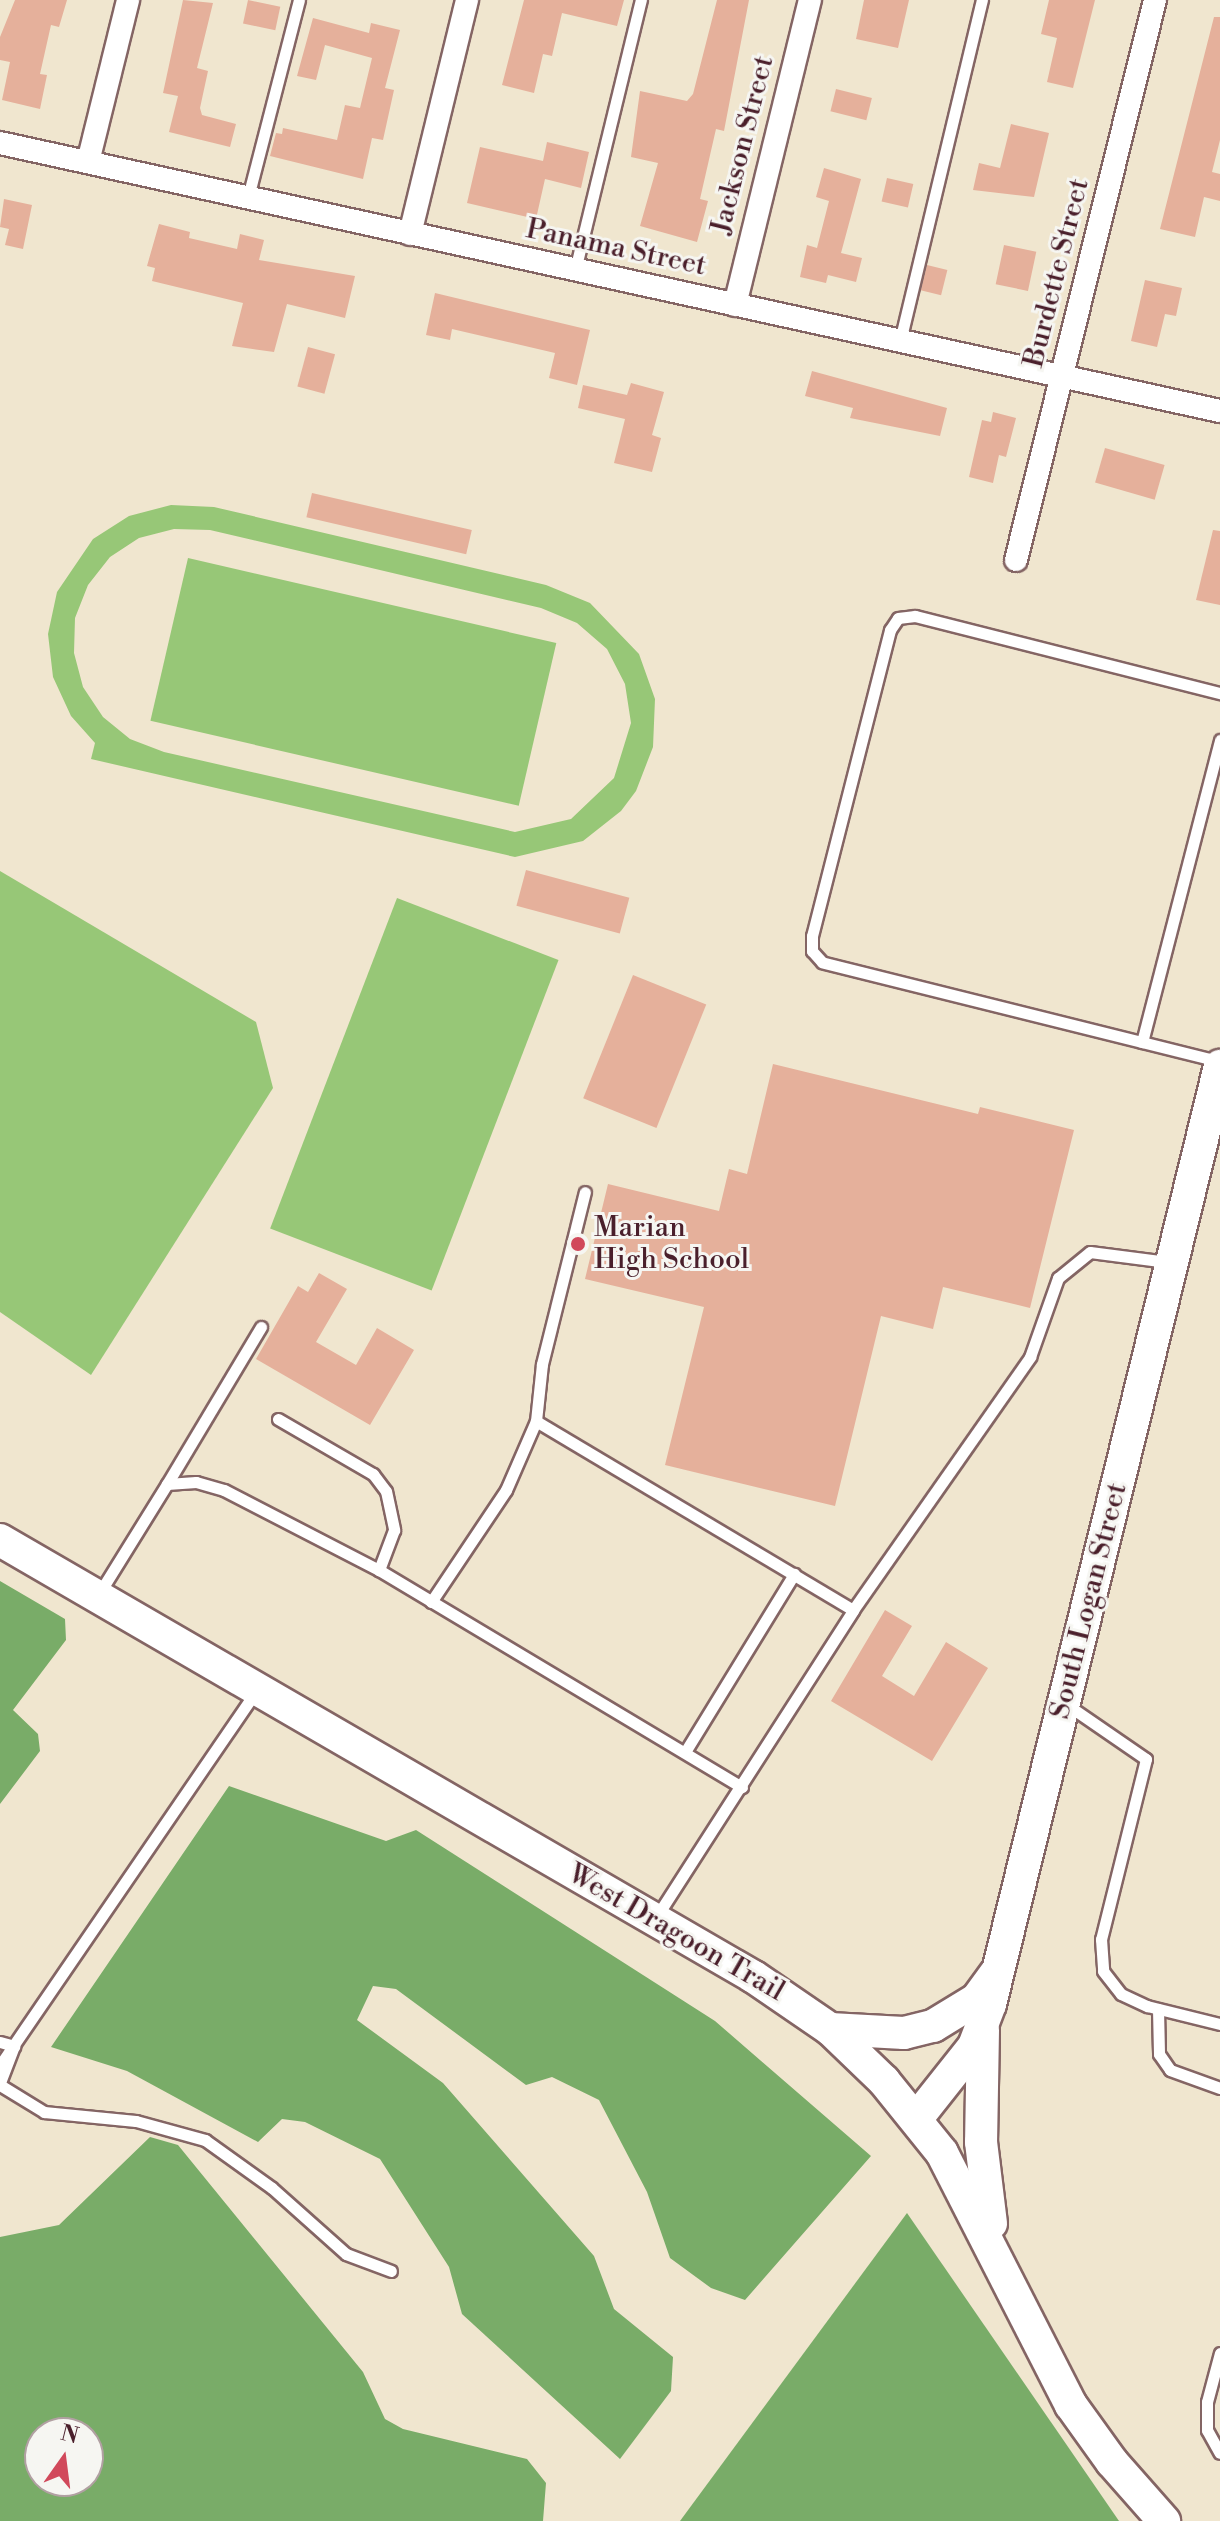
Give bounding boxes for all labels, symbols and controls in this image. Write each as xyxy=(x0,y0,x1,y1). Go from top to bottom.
street label: Jackson Street xyxy=(705,52,781,238)
street label: Burdette Street xyxy=(1017,175,1097,371)
street label: Panama Street xyxy=(523,213,709,283)
place label: Marian High School xyxy=(594,1211,749,1277)
marker: Marian High School xyxy=(569,1235,587,1253)
street label: South Logan Street xyxy=(1043,1480,1135,1722)
street label: West Dragoon Trail xyxy=(562,1857,790,2009)
north arrow xyxy=(24,2417,104,2497)
text: N xyxy=(58,2420,81,2450)

